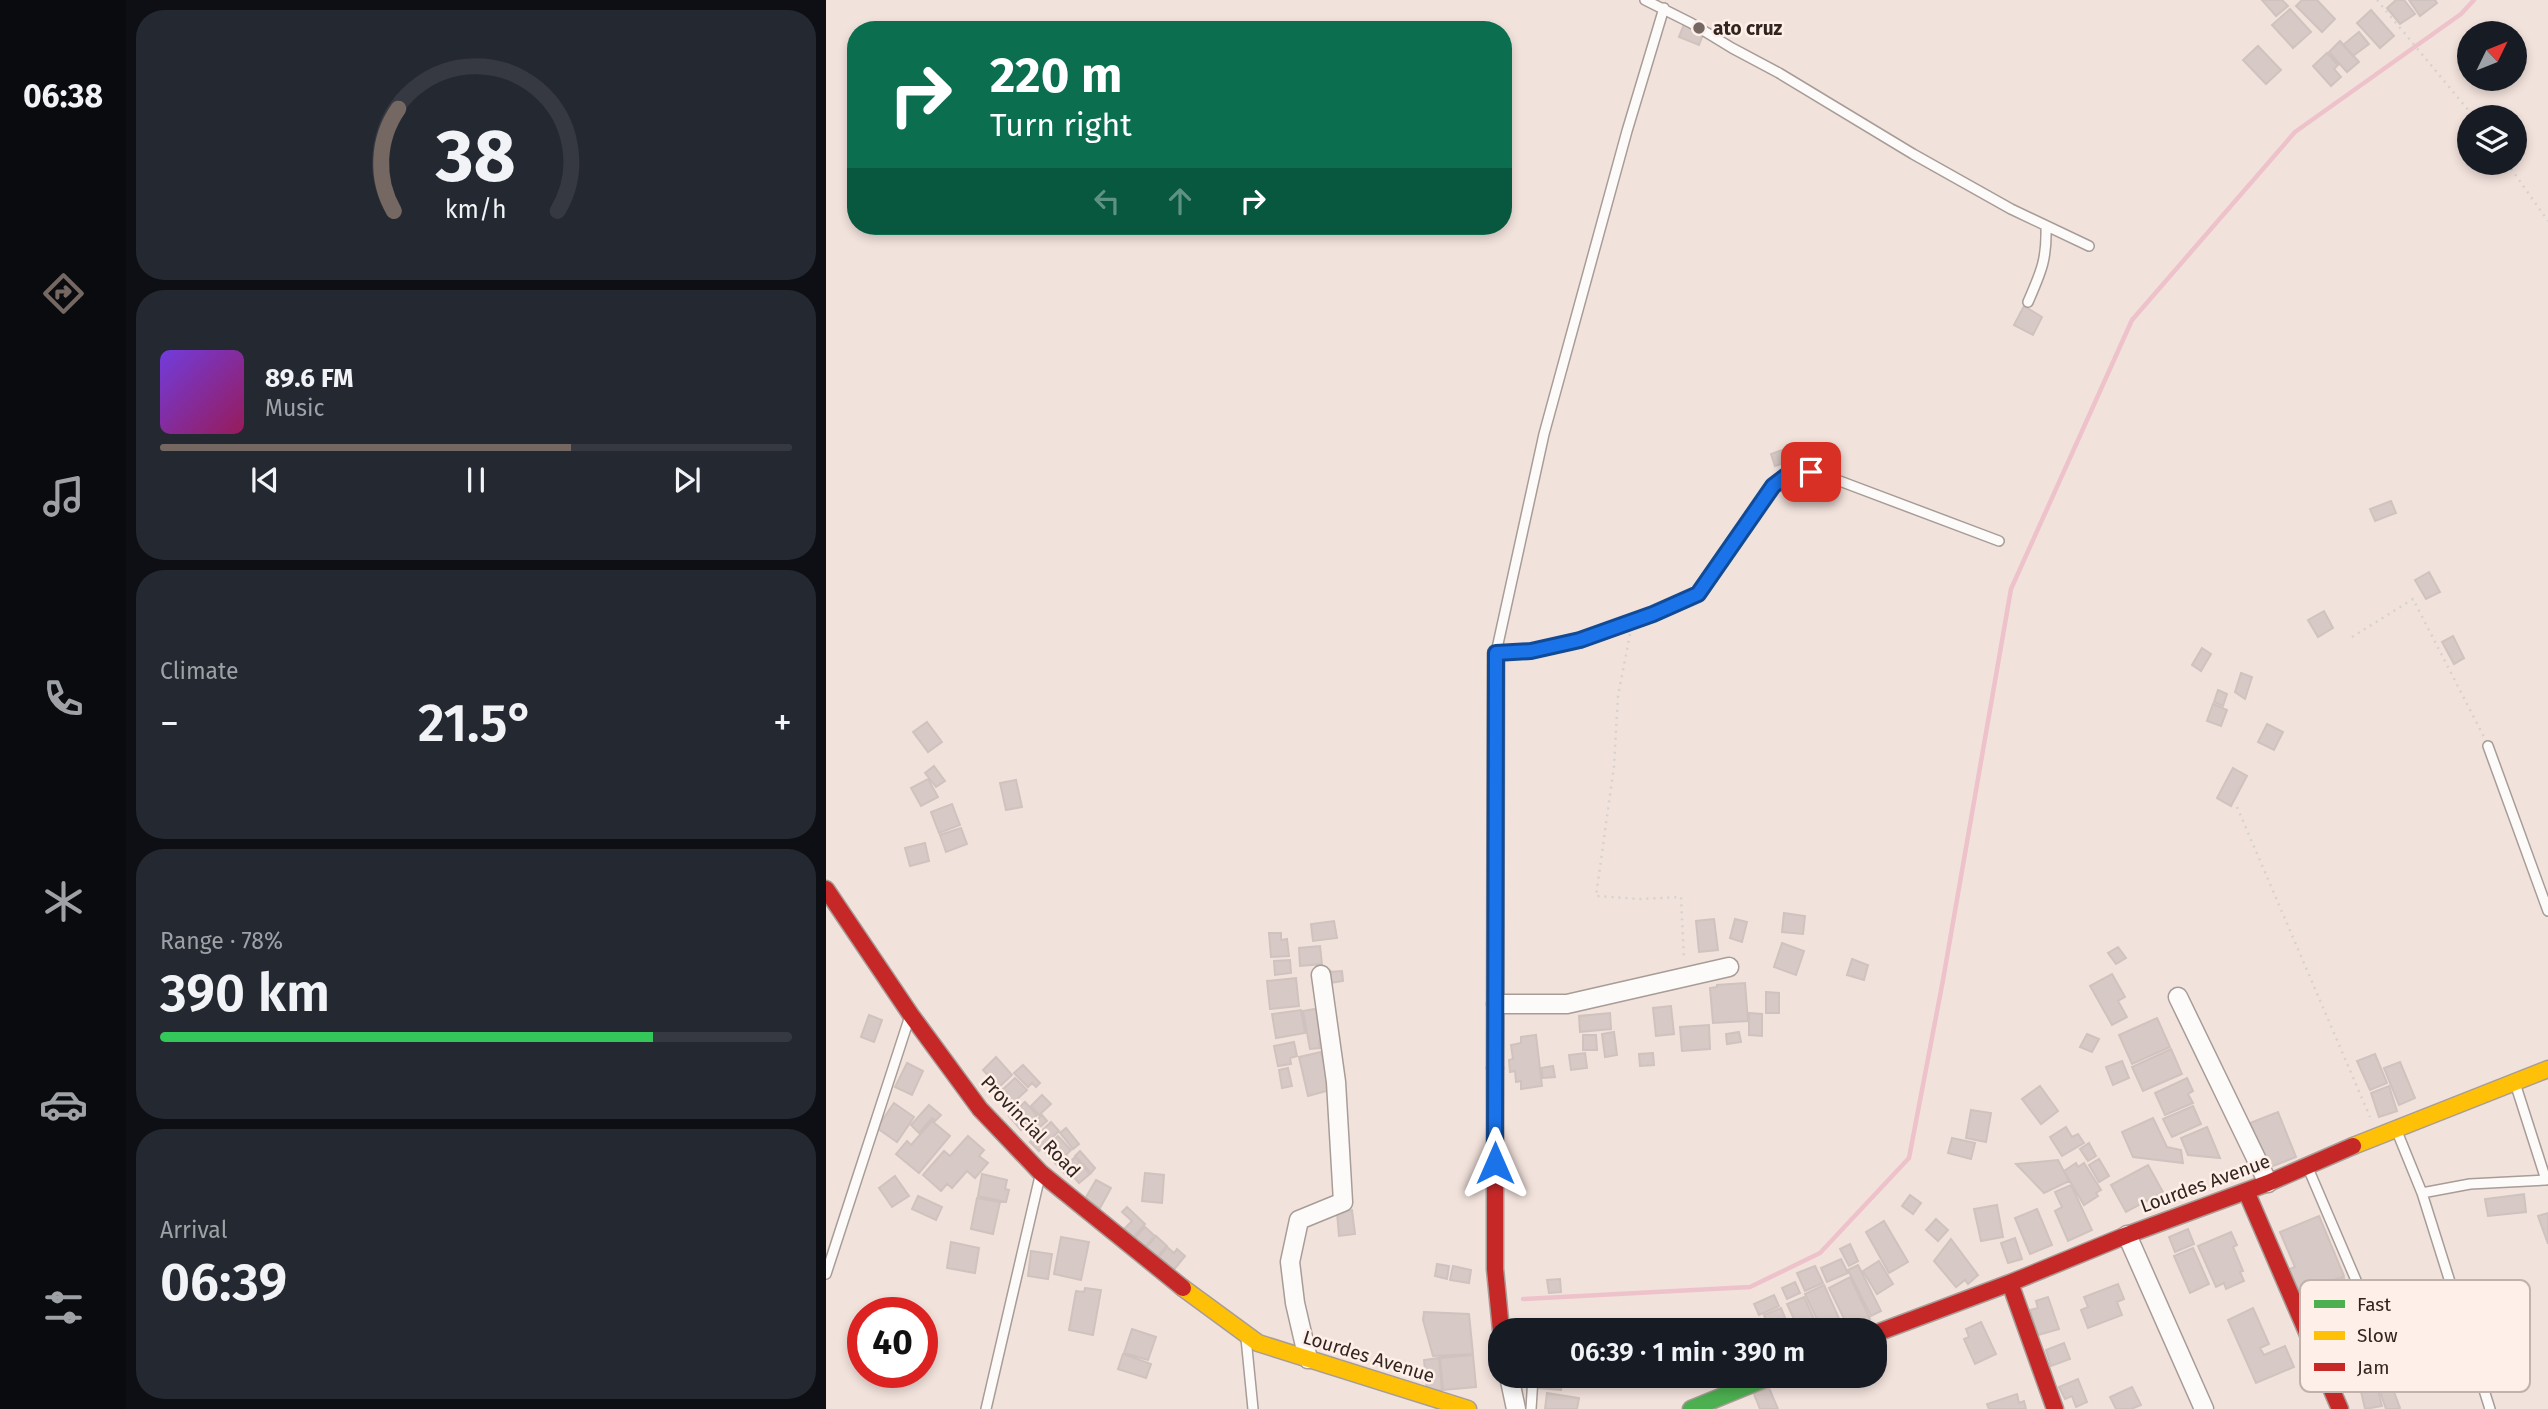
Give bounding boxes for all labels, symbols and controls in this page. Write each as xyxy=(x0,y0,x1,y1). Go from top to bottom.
place label: ato cruz xyxy=(1713,17,1783,40)
marker: ato cruz xyxy=(1691,20,1707,36)
north arrow xyxy=(2457,21,2527,91)
map controls xyxy=(2457,21,2527,175)
text: 220 m xyxy=(990,46,1122,105)
icon: right xyxy=(875,49,966,140)
text: 06:38 xyxy=(23,77,103,115)
button: layers xyxy=(2457,105,2527,175)
text: Turn right xyxy=(990,106,1132,144)
text: 38 xyxy=(435,113,516,200)
icon: left xyxy=(1088,182,1126,220)
icon: ahead xyxy=(1161,182,1199,220)
icon: right xyxy=(1234,182,1272,220)
text: km/h xyxy=(445,195,507,225)
icon: directions xyxy=(39,269,88,318)
text: 89.6 FM xyxy=(265,363,353,394)
text: Music xyxy=(265,394,325,422)
pin xyxy=(1781,442,1841,502)
icon: arrive xyxy=(1792,453,1830,491)
icon: previous xyxy=(246,461,284,499)
icon: pause xyxy=(457,461,495,499)
icon: next xyxy=(668,461,706,499)
icon: music xyxy=(39,472,88,521)
text: Climate xyxy=(160,657,239,685)
icon: phone xyxy=(39,674,88,723)
text: 21.5° xyxy=(418,692,534,755)
text: − xyxy=(160,700,179,746)
text: + xyxy=(773,700,792,746)
icon: climate xyxy=(39,877,88,926)
text: Range · 78% xyxy=(160,927,283,955)
text: 390 km xyxy=(160,962,330,1025)
street label: Provincial Road xyxy=(976,1070,1085,1182)
icon: car xyxy=(39,1080,88,1129)
position arrow xyxy=(1458,1126,1532,1200)
street label: Lourdes Avenue xyxy=(2137,1149,2273,1218)
text: Arrival xyxy=(160,1216,227,1244)
text: 06:39 xyxy=(160,1251,287,1314)
legend xyxy=(2300,1280,2530,1392)
icon: filters xyxy=(39,1283,88,1332)
text: Fast xyxy=(2357,1293,2391,1316)
speed limit sign: 40 xyxy=(847,1297,938,1388)
text: Slow xyxy=(2357,1324,2398,1347)
street label: Lourdes Avenue xyxy=(1300,1326,1438,1387)
text: 06:39 · 1 min · 390 m xyxy=(1570,1337,1805,1368)
text: Jam xyxy=(2357,1356,2389,1379)

